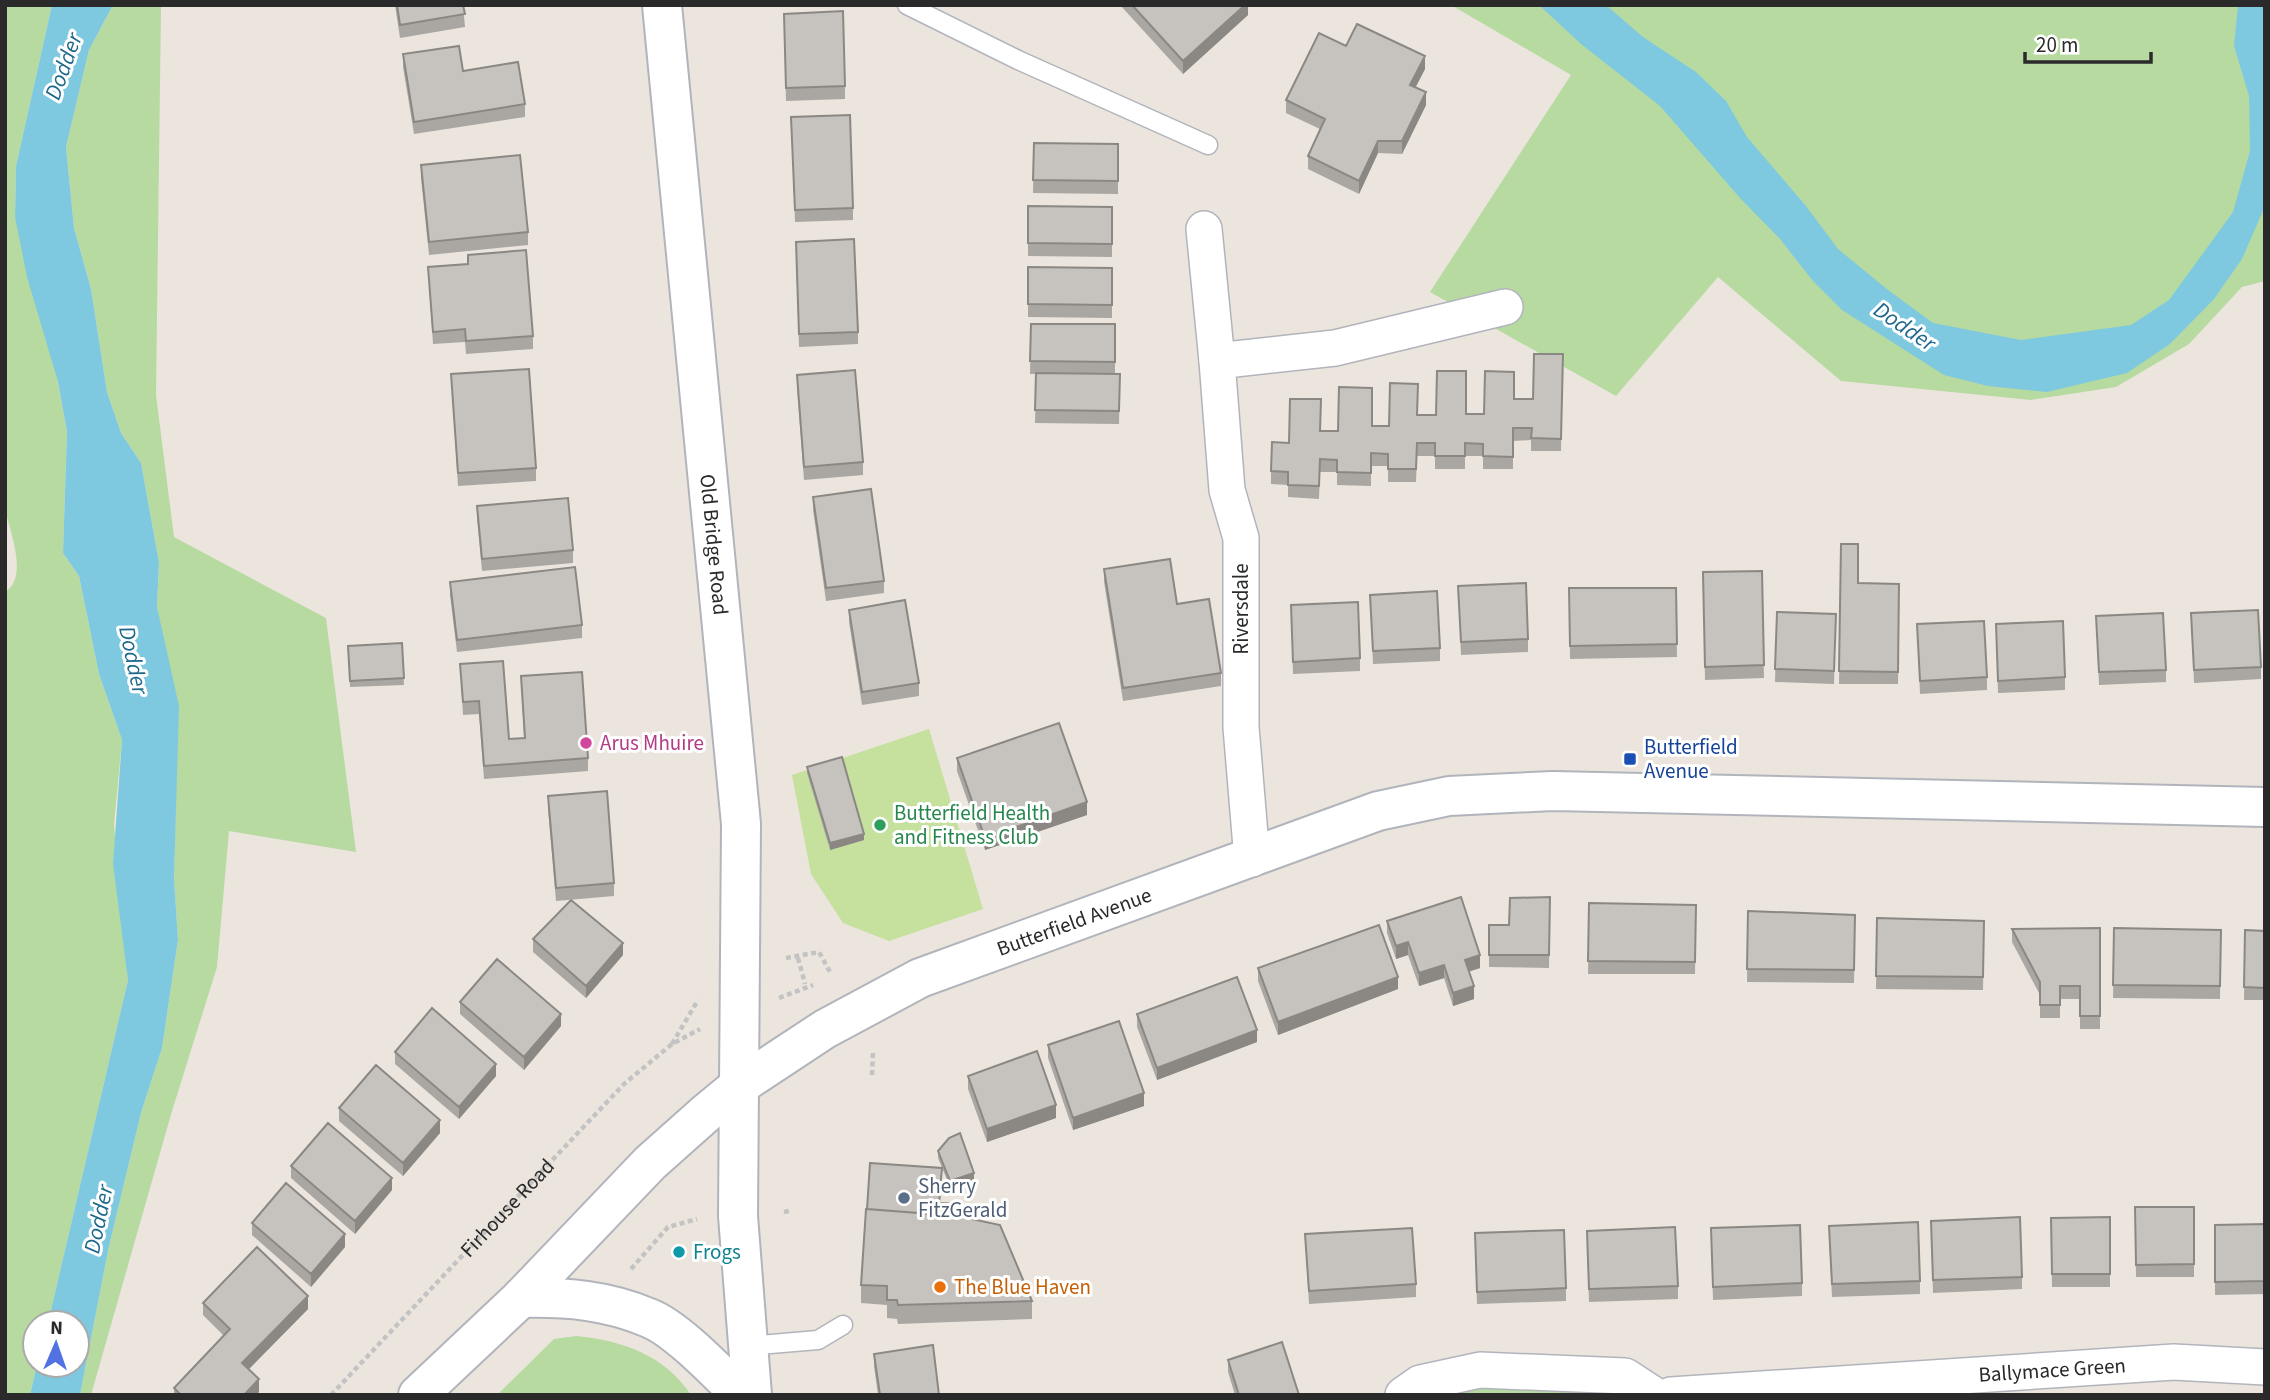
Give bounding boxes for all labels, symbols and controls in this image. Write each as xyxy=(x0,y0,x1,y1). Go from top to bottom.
scale bar xyxy=(2025,21,2151,65)
water label: Dodder xyxy=(36,27,91,104)
text: 20 m xyxy=(2036,30,2078,60)
water label: Dodder xyxy=(1867,293,1943,360)
street label: Old Bridge Road xyxy=(692,473,736,616)
street label: Riversdale xyxy=(1226,563,1256,655)
water label: Dodder xyxy=(110,623,157,698)
place label: Arus Mhuire xyxy=(600,728,704,758)
place label: Butterfield Avenue xyxy=(1644,732,1738,786)
marker: Arus Mhuire xyxy=(578,735,594,751)
marker: Butterfield Avenue xyxy=(1622,751,1638,767)
place label: Butterfield Health and Fitness Club xyxy=(894,798,1050,852)
marker: Butterfield Health and Fitness Club xyxy=(872,817,888,833)
street label: Butterfield Avenue xyxy=(993,880,1156,964)
street label: Firhouse Road xyxy=(453,1152,561,1264)
place label: Sherry FitzGerald xyxy=(918,1171,1007,1225)
water label: Dodder xyxy=(75,1181,122,1256)
marker: Sherry FitzGerald xyxy=(896,1190,912,1206)
place label: Frogs xyxy=(693,1237,741,1267)
marker: Frogs xyxy=(671,1244,687,1260)
place label: The Blue Haven xyxy=(954,1272,1091,1302)
marker: The Blue Haven xyxy=(932,1279,948,1295)
north arrow xyxy=(21,1309,91,1379)
text: N xyxy=(50,1315,63,1342)
street label: Ballymace Green xyxy=(1978,1350,2127,1390)

